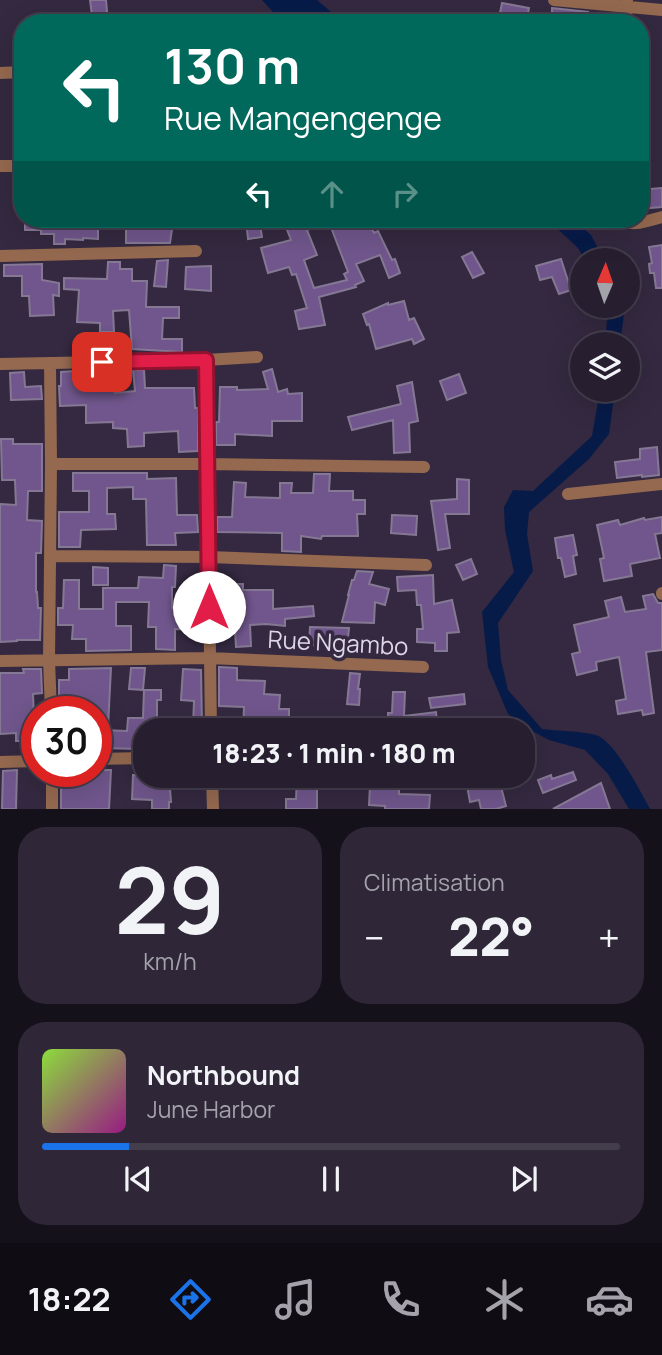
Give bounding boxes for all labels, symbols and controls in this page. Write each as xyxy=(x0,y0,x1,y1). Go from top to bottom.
text: 130 m xyxy=(164,32,300,99)
icon: left xyxy=(49,42,140,133)
text: Rue Mangengenge xyxy=(164,96,442,140)
icon: left xyxy=(240,175,278,213)
icon: ahead xyxy=(313,175,351,213)
icon: right xyxy=(386,175,424,213)
north arrow xyxy=(570,248,640,318)
map controls xyxy=(570,248,640,402)
pin xyxy=(72,332,132,392)
button: layers xyxy=(570,332,640,402)
icon: arrive xyxy=(83,343,121,381)
position arrow xyxy=(172,570,246,644)
street label: Rue Ngambo xyxy=(267,622,409,662)
speed limit sign: 30 xyxy=(21,696,112,787)
text: 18:23 · 1 min · 180 m xyxy=(212,735,456,771)
text: 29 xyxy=(115,837,225,961)
text: Climatisation xyxy=(364,866,505,898)
text: 22° xyxy=(448,901,534,972)
text: − xyxy=(364,911,385,963)
text: + xyxy=(598,911,620,963)
text: km/h xyxy=(143,945,197,977)
text: Northbound xyxy=(147,1057,300,1093)
text: June Harbor xyxy=(147,1093,275,1125)
icon: previous xyxy=(119,1160,157,1198)
icon: pause xyxy=(312,1160,350,1198)
icon: next xyxy=(505,1160,543,1198)
icon: directions xyxy=(166,1275,215,1324)
icon: music xyxy=(271,1275,320,1324)
icon: phone xyxy=(376,1275,425,1324)
icon: climate xyxy=(480,1275,529,1324)
icon: car xyxy=(585,1275,634,1324)
text: 18:22 xyxy=(28,1277,111,1321)

